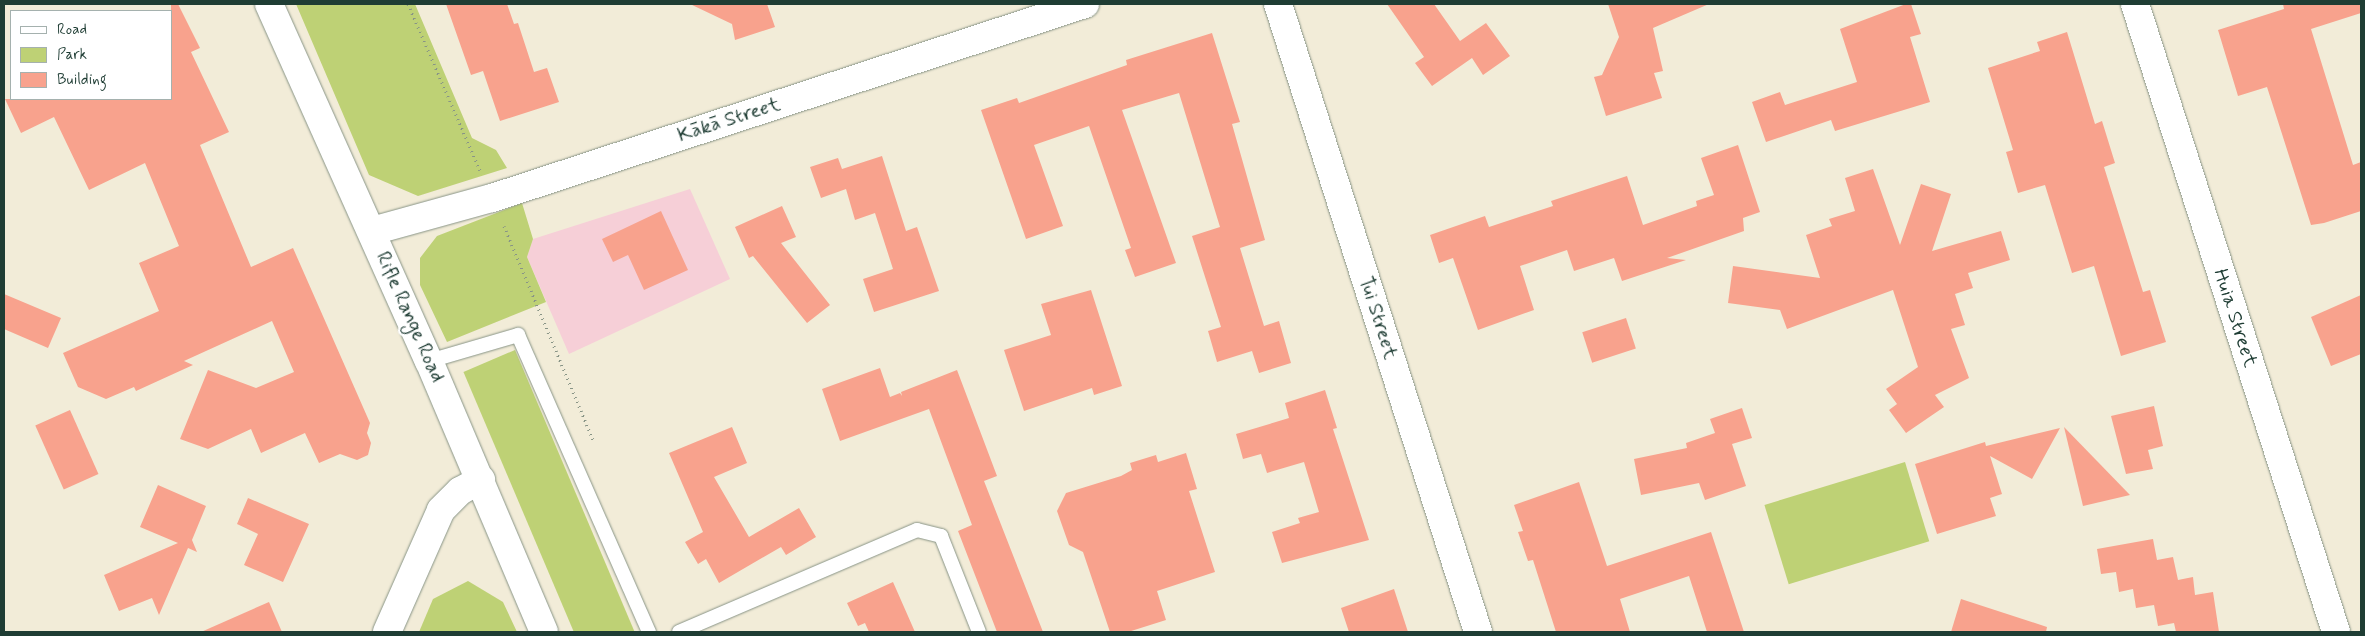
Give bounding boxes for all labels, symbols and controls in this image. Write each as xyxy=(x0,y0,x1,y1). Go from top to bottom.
legend xyxy=(10,10,172,100)
text: Road xyxy=(57,20,87,40)
text: Park xyxy=(57,45,87,65)
text: Building xyxy=(57,70,107,90)
street label: Kākā Street xyxy=(675,92,783,148)
street label: Rifle Range Road xyxy=(370,248,450,386)
street label: Huia Street xyxy=(2208,266,2262,370)
street label: Tui Street xyxy=(1353,274,1403,362)

